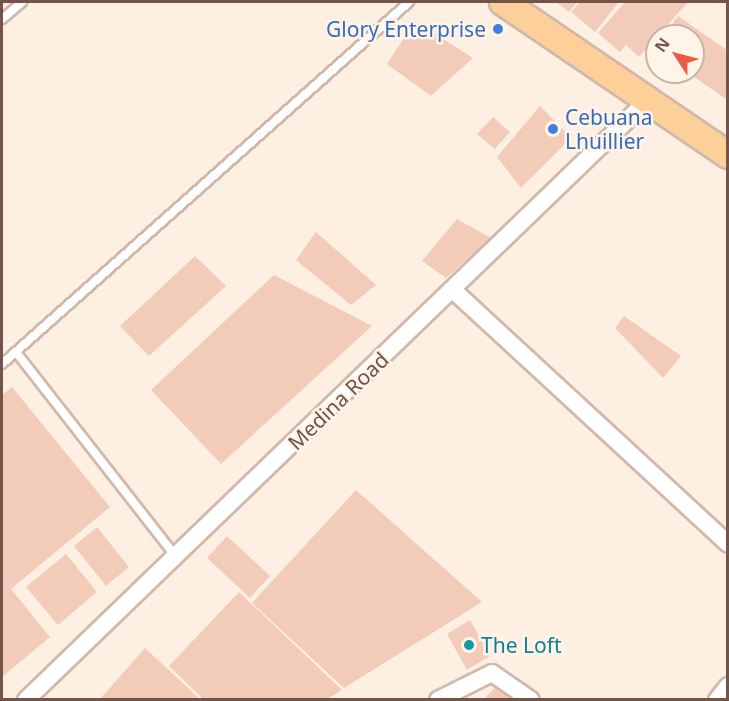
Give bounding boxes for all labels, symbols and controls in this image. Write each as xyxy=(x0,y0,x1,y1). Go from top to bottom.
place label: Glory Enterprise xyxy=(326,16,486,42)
marker: Glory Enterprise xyxy=(491,22,505,36)
north arrow xyxy=(645,24,705,84)
text: N xyxy=(649,33,675,56)
place label: Cebuana Lhuillier xyxy=(565,104,653,154)
marker: Cebuana Lhuillier xyxy=(546,122,560,136)
street label: Medina Road xyxy=(283,347,393,455)
place label: The Loft xyxy=(481,632,561,658)
marker: The Loft xyxy=(462,638,476,652)

